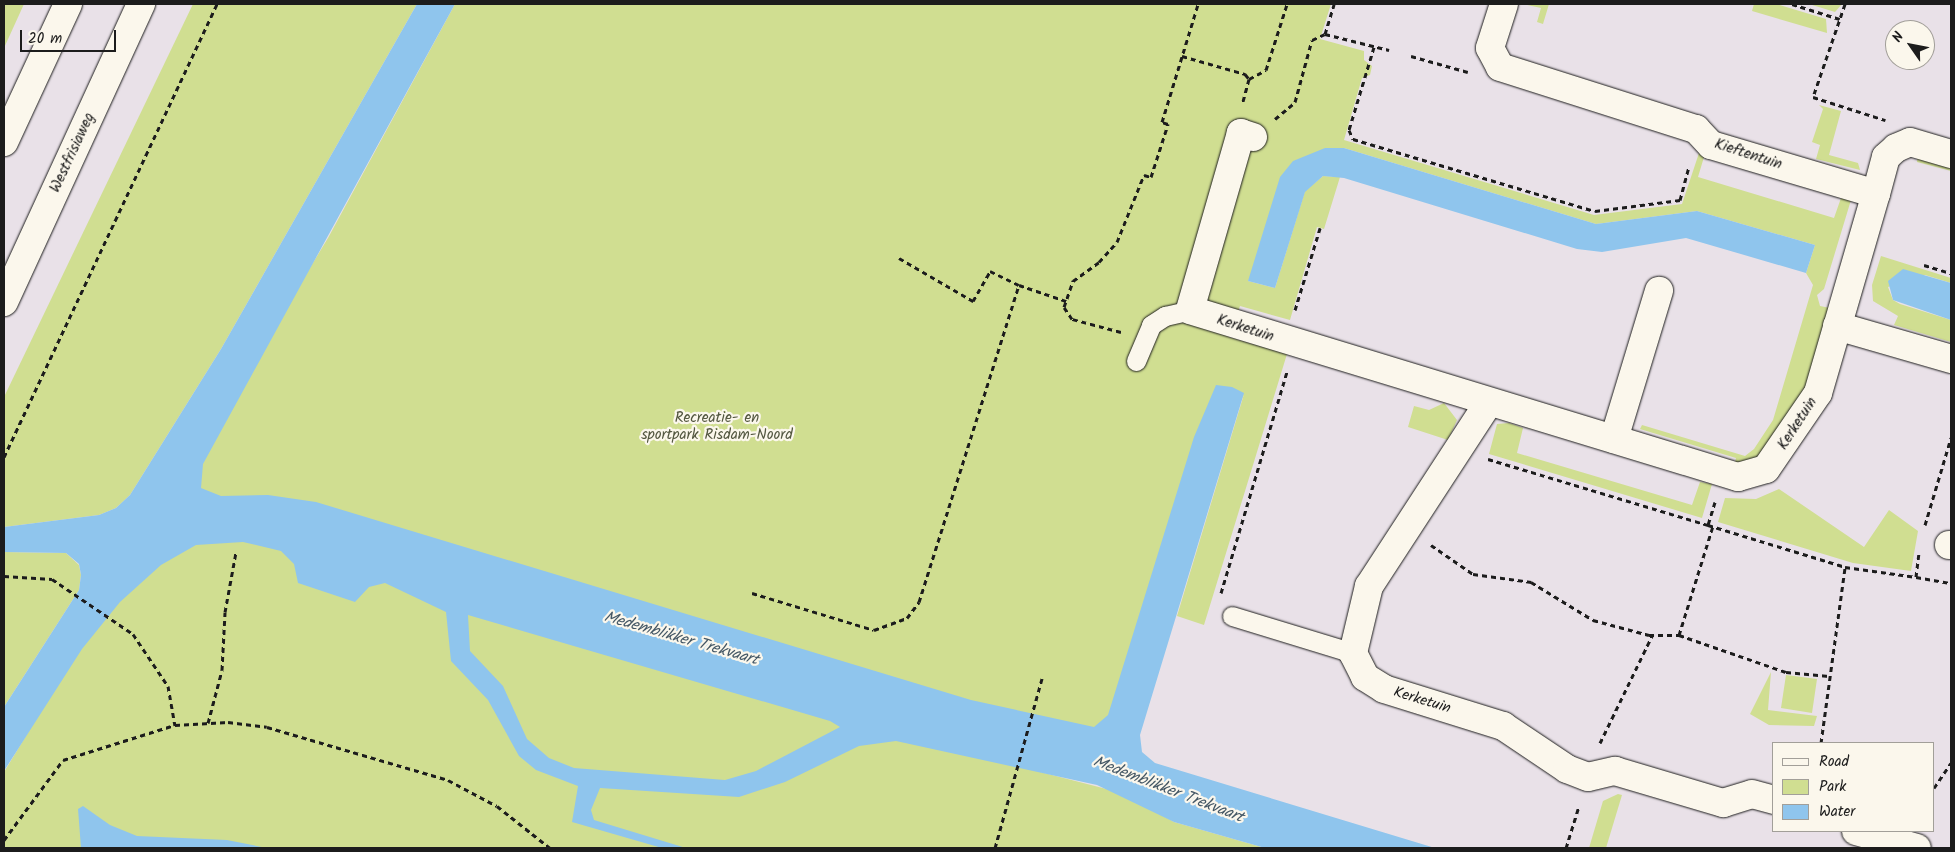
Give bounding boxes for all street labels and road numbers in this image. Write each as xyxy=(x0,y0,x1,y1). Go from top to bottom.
street label: Westfrisiaweg xyxy=(47,110,99,196)
street label: Kieftentuin xyxy=(1712,136,1784,174)
street label: Kerketuin xyxy=(1214,311,1276,347)
street label: Kerketuin xyxy=(1774,394,1822,454)
street label: Kerketuin xyxy=(1391,684,1453,718)

